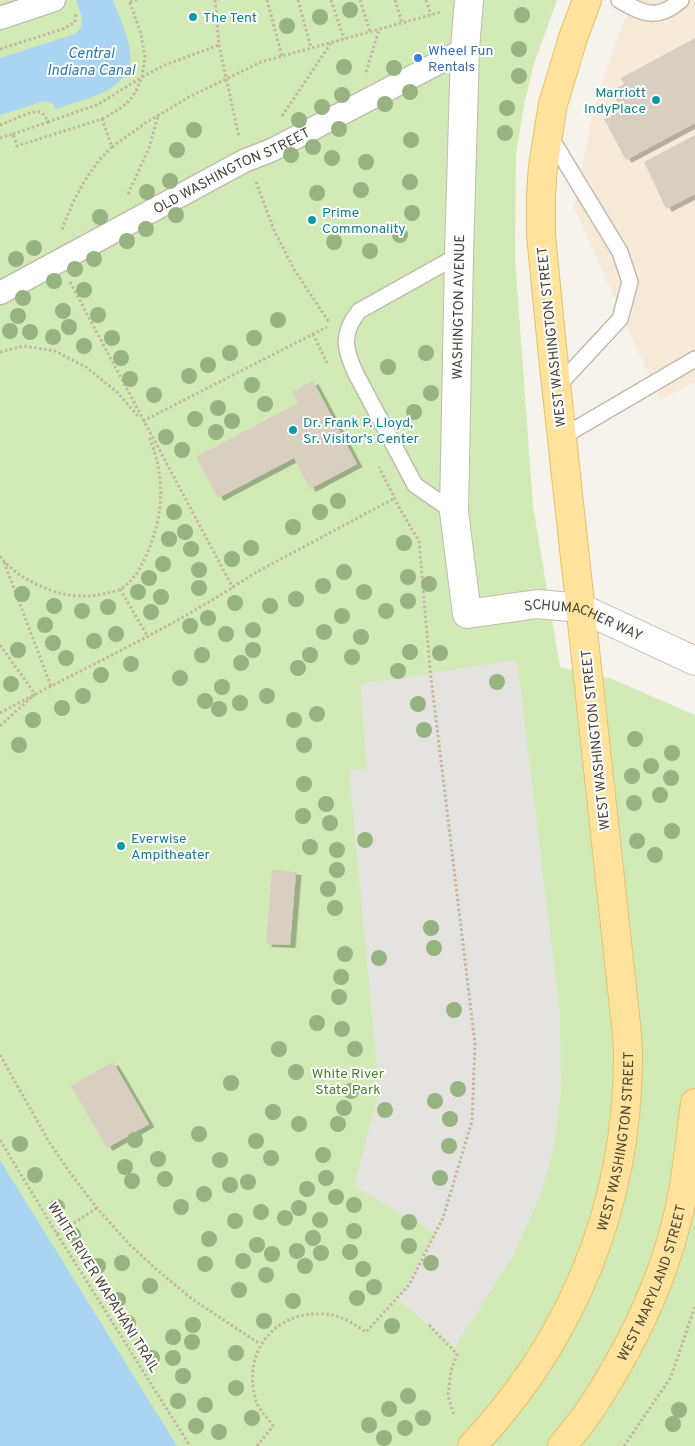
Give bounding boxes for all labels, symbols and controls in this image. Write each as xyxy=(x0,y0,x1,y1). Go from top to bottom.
place label: The Tent xyxy=(203,10,257,27)
marker: The Tent xyxy=(187,11,199,23)
place label: Wheel Fun Rentals xyxy=(428,43,493,76)
water label: Central Indiana Canal xyxy=(47,45,136,81)
marker: Wheel Fun Rentals xyxy=(412,52,424,64)
place label: Marriott IndyPlace xyxy=(584,85,646,118)
marker: Marriott IndyPlace xyxy=(650,94,662,106)
street label: OLD WASHINGTON STREET xyxy=(151,125,313,218)
place label: Prime Commonality xyxy=(322,205,406,238)
marker: Prime Commonality xyxy=(306,214,318,226)
street label: WASHINGTON AVENUE xyxy=(450,234,469,380)
street label: WEST WASHINGTON STREET xyxy=(535,246,570,428)
place label: Dr. Frank P. Lloyd, Sr. Visitor's Center xyxy=(303,415,420,448)
marker: Dr. Frank P. Lloyd, Sr. Visitor's Center xyxy=(287,424,299,436)
street label: SCHUMACHER WAY xyxy=(523,597,645,645)
street label: WEST WASHINGTON STREET xyxy=(579,649,614,831)
place label: Everwise Ampitheater xyxy=(131,831,211,864)
marker: Everwise Ampitheater xyxy=(115,840,127,852)
street label: WEST WASHINGTON STREET xyxy=(594,1052,638,1234)
park label: White River State Park xyxy=(312,1066,385,1099)
street label: WHITE RIVER WAPAHANI TRAIL xyxy=(43,1199,162,1376)
street label: WEST MARYLAND STREET xyxy=(614,1203,690,1365)

